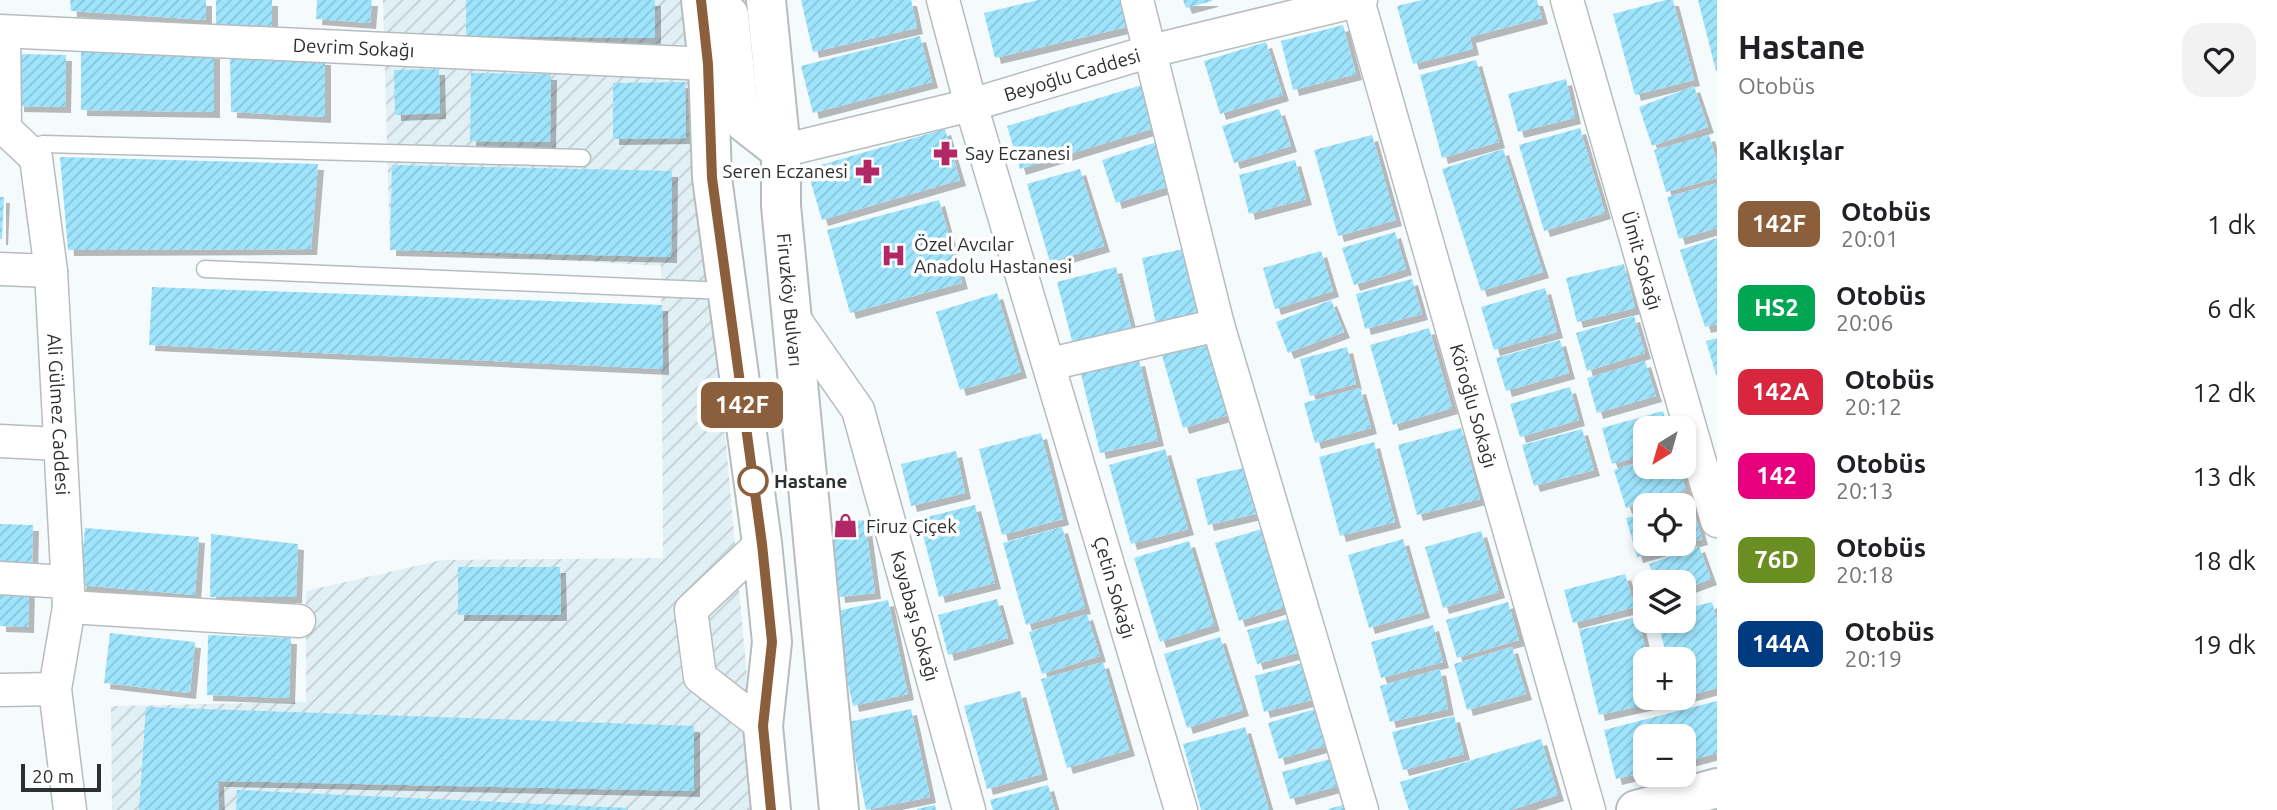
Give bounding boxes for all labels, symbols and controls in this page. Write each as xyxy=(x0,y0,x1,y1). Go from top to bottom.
button: heart xyxy=(2182,23,2256,97)
text: Hastane xyxy=(1738,28,1865,65)
street label: Devrim Sokağı xyxy=(292,34,415,61)
street label: Beyoğlu Caddesi xyxy=(1001,44,1143,105)
text: Otobüs xyxy=(1738,73,1815,98)
text: Kalkışlar xyxy=(1738,136,1844,165)
pharmacy icon: Say Eczanesi xyxy=(931,139,959,167)
place label: Say Eczanesi xyxy=(965,142,1070,164)
pharmacy icon: Seren Eczanesi xyxy=(854,157,882,185)
place label: Seren Eczanesi xyxy=(723,160,848,182)
text: Otobüs xyxy=(1841,197,1931,226)
street label: Ümit Sokağı xyxy=(1617,208,1667,312)
text: 142F xyxy=(1752,210,1806,237)
text: 1 dk xyxy=(2207,210,2256,239)
text: 20:01 xyxy=(1841,226,1899,251)
street label: Firuzköy Bulvarı xyxy=(773,232,807,368)
place label: Özel Avcılar Anadolu Hastanesi xyxy=(914,233,1072,277)
hospital icon: Özel Avcılar Anadolu Hastanesi xyxy=(880,241,908,269)
text: Otobüs xyxy=(1836,281,1926,310)
text: HS2 xyxy=(1754,294,1799,321)
text: 6 dk xyxy=(2207,294,2256,323)
text: 20:06 xyxy=(1836,310,1894,335)
street label: Ali Gülmez Caddesi xyxy=(43,333,74,496)
street label: Köroğlu Sokağı xyxy=(1446,341,1502,470)
text: Otobüs xyxy=(1844,365,1934,394)
text: 142A xyxy=(1752,378,1809,405)
text: 12 dk xyxy=(2192,378,2256,407)
line badge: 142F xyxy=(693,382,791,428)
text: 142F xyxy=(715,391,769,418)
text: 20:12 xyxy=(1844,394,1902,419)
north arrow xyxy=(1633,416,1696,480)
map controls xyxy=(1633,416,1696,787)
text: Otobüs xyxy=(1836,449,1926,478)
text: 142 xyxy=(1756,462,1797,489)
text: 13 dk xyxy=(2192,462,2256,491)
marker: Hastane xyxy=(738,466,768,496)
place label: Hastane xyxy=(774,470,847,492)
text: 20:13 xyxy=(1836,478,1894,503)
button: locate xyxy=(1633,493,1696,556)
shop icon: Firuz Çiçek xyxy=(832,512,860,540)
place label: Firuz Çiçek xyxy=(866,515,957,537)
text: Otobüs xyxy=(1836,533,1926,562)
street label: Çetin Sokağı xyxy=(1089,534,1140,641)
text: 76D xyxy=(1754,546,1799,573)
text: 18 dk xyxy=(2192,546,2256,575)
street label: Kayabaşı Sokağı xyxy=(887,548,944,683)
text: 20:18 xyxy=(1836,562,1894,587)
button: layers xyxy=(1633,570,1696,633)
text: Otobüs xyxy=(1844,617,1934,646)
text: 144A xyxy=(1752,630,1809,657)
text: 19 dk xyxy=(2192,630,2256,659)
text: 20:19 xyxy=(1844,646,1902,671)
button: + xyxy=(1633,647,1696,710)
button: − xyxy=(1633,724,1696,787)
scale bar xyxy=(21,761,102,793)
text: 20 m xyxy=(32,765,74,787)

